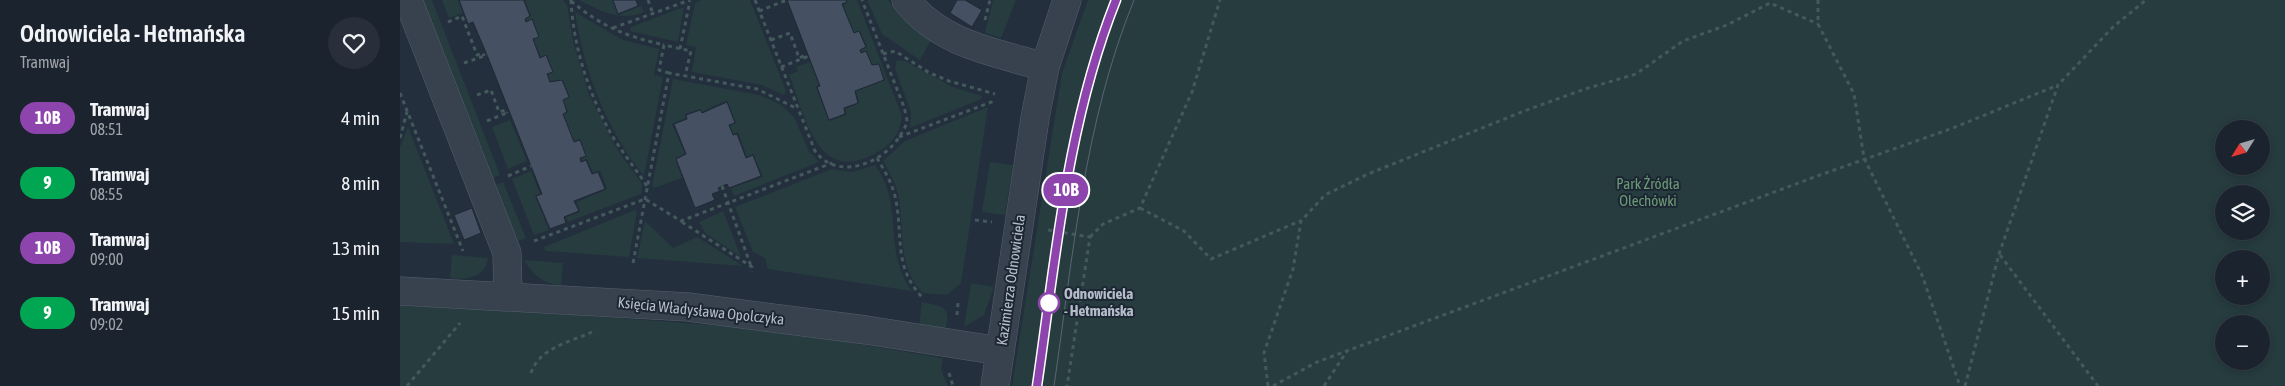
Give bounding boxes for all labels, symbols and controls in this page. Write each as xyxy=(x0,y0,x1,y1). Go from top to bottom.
button: heart xyxy=(328,17,380,69)
text: Odnowiciela - Hetmańska xyxy=(20,20,245,47)
text: Tramwaj xyxy=(20,53,70,71)
text: Tramwaj xyxy=(90,98,149,120)
text: 10B xyxy=(35,107,60,128)
text: 4 min xyxy=(341,107,380,129)
text: 08:51 xyxy=(90,120,123,138)
north arrow xyxy=(2215,120,2270,175)
map controls xyxy=(2215,120,2270,370)
text: Tramwaj xyxy=(90,163,149,185)
text: 9 xyxy=(43,172,52,193)
text: 8 min xyxy=(341,172,380,194)
line badge: 10B xyxy=(1037,174,1095,206)
park label: Park Źródła Olechówki xyxy=(1616,175,1680,209)
text: 10B xyxy=(1053,179,1079,200)
text: 08:55 xyxy=(90,185,123,203)
button: layers xyxy=(2215,185,2270,240)
street label: Kazimierza Odnowiciela xyxy=(993,213,1028,346)
text: Tramwaj xyxy=(90,228,149,250)
text: 10B xyxy=(35,237,60,258)
text: 13 min xyxy=(332,237,380,259)
text: 09:00 xyxy=(90,250,123,268)
button: + xyxy=(2215,250,2270,305)
place label: Odnowiciela - Hetmańska xyxy=(1064,285,1134,319)
marker: Odnowiciela - Hetmańska xyxy=(1038,292,1060,314)
text: Tramwaj xyxy=(90,293,149,315)
street label: Księcia Władysława Opolczyka xyxy=(617,293,785,328)
text: 9 xyxy=(43,302,52,323)
text: 15 min xyxy=(332,302,380,324)
text: 09:02 xyxy=(90,315,123,333)
button: − xyxy=(2215,315,2270,370)

